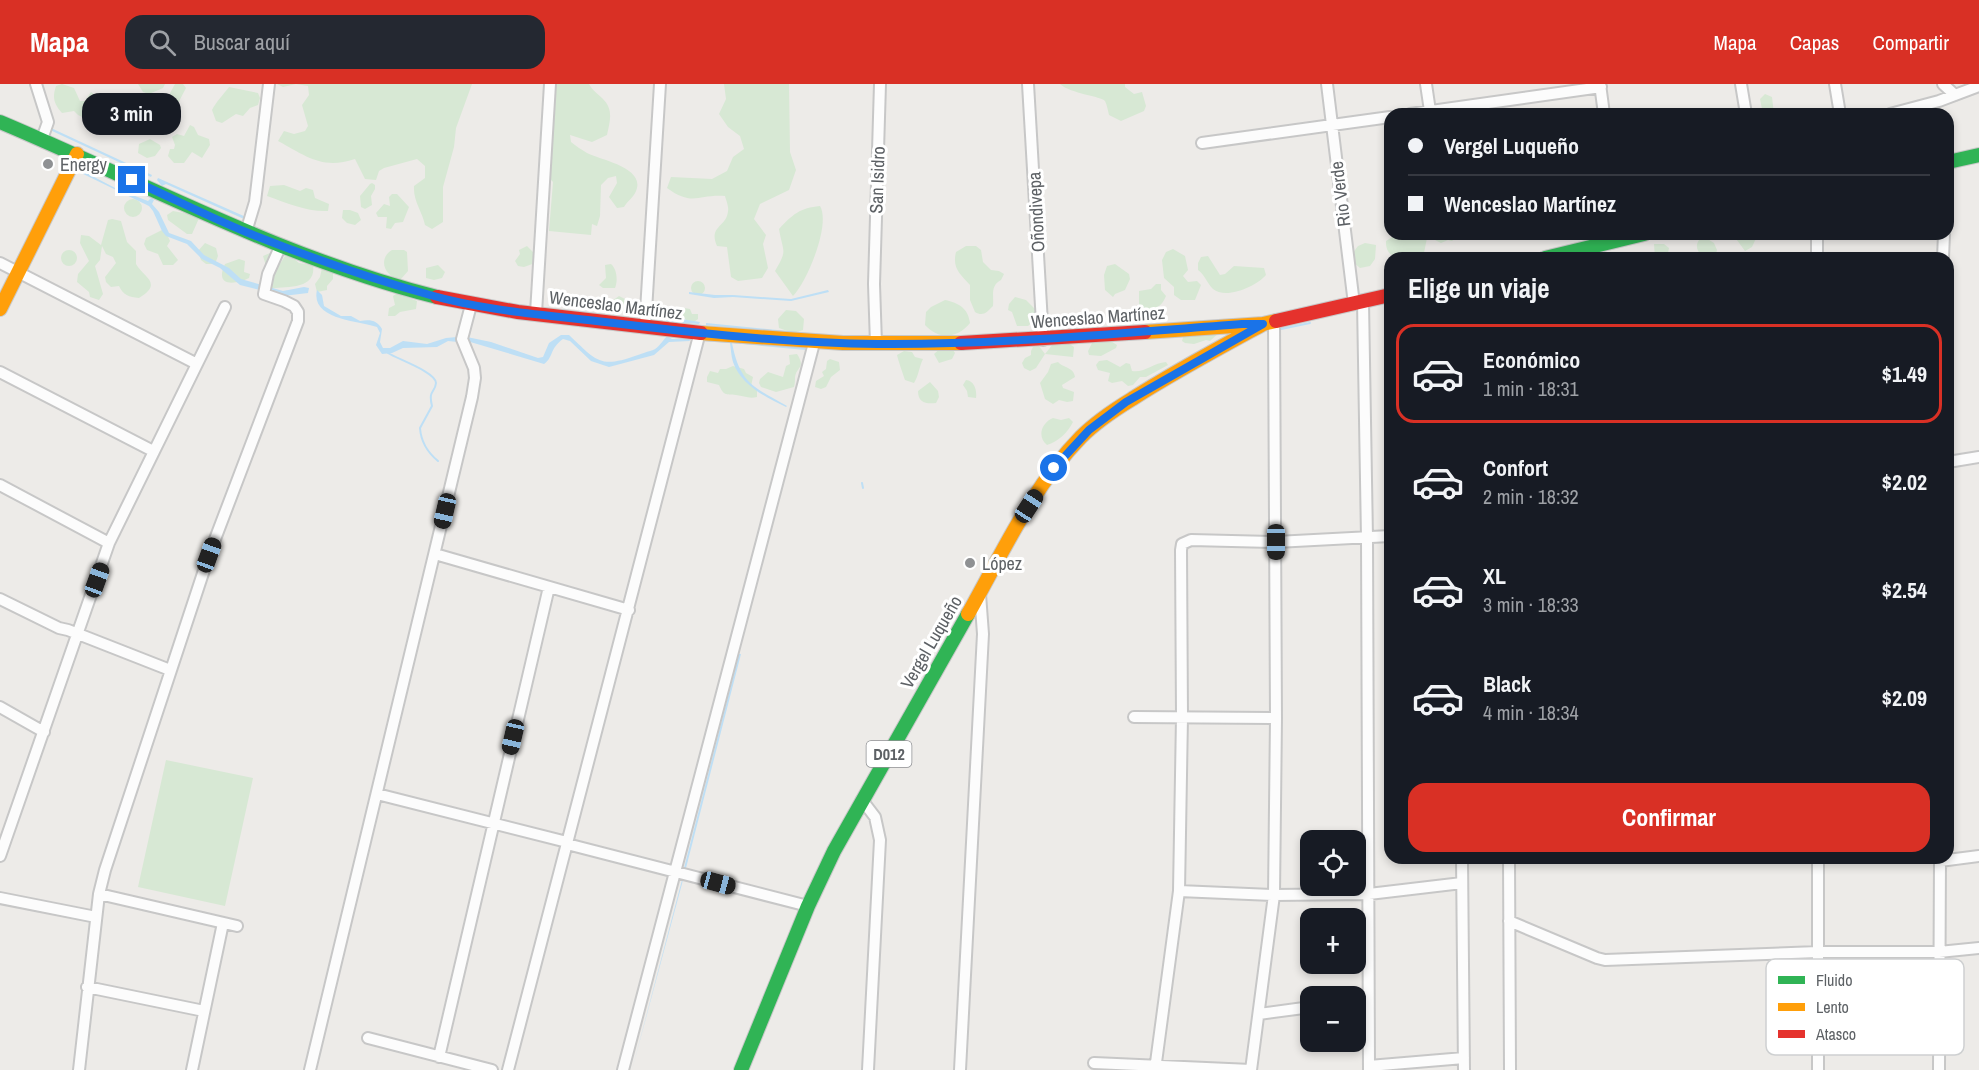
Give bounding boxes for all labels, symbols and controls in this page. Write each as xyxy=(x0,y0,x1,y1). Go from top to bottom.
search box xyxy=(125,15,545,69)
text: Mapa xyxy=(30,23,89,61)
icon: search xyxy=(146,26,179,59)
text: Buscar aquí xyxy=(194,27,290,57)
text: Mapa xyxy=(1714,28,1757,57)
text: Capas xyxy=(1790,28,1839,57)
text: Compartir xyxy=(1872,28,1949,57)
callout: 3 min xyxy=(82,93,182,135)
text: 3 min xyxy=(110,100,153,127)
text: Vergel Luqueño xyxy=(1444,131,1579,161)
street label: San Isidro xyxy=(863,146,891,214)
place label: Energy xyxy=(60,152,107,177)
marker: Energy xyxy=(41,157,55,171)
street label: Rio Verde xyxy=(1324,160,1356,228)
route end xyxy=(118,166,145,193)
street label: Oñondivepa xyxy=(1021,171,1051,253)
text: Wenceslao Martínez xyxy=(1444,189,1616,219)
text: Elige un viaje xyxy=(1408,270,1550,306)
street label: Wenceslao Martínez xyxy=(548,284,684,326)
street label: Wenceslao Martínez xyxy=(1030,300,1166,334)
text: Económico xyxy=(1483,345,1580,375)
icon: car xyxy=(1411,347,1465,401)
text: $1.49 xyxy=(1882,359,1927,389)
text: 1 min · 18:31 xyxy=(1483,375,1579,402)
text: Confort xyxy=(1483,453,1548,483)
route start xyxy=(1040,454,1067,481)
icon: car xyxy=(1411,455,1465,509)
text: $2.02 xyxy=(1882,467,1927,497)
text: 2 min · 18:32 xyxy=(1483,483,1579,510)
car xyxy=(1012,486,1046,526)
car xyxy=(432,491,458,531)
car xyxy=(1267,524,1285,560)
car xyxy=(194,535,224,575)
place label: López xyxy=(982,551,1022,576)
marker: López xyxy=(963,556,977,570)
car xyxy=(82,560,112,600)
text: XL xyxy=(1483,561,1506,591)
icon: car xyxy=(1411,563,1465,617)
text: $2.54 xyxy=(1882,575,1927,605)
street label: Vergel Luqueño xyxy=(894,591,968,693)
text: 3 min · 18:33 xyxy=(1483,591,1579,618)
text: Black xyxy=(1483,669,1531,699)
icon: car xyxy=(1411,671,1465,725)
text: $2.09 xyxy=(1882,683,1927,713)
text: 4 min · 18:34 xyxy=(1483,699,1579,726)
car xyxy=(500,717,526,757)
road number: D012 xyxy=(866,741,912,767)
button: Confirmar xyxy=(1408,783,1930,852)
map controls xyxy=(1300,830,1366,1052)
button: locate xyxy=(1300,830,1366,896)
car xyxy=(698,870,738,896)
button: + xyxy=(1300,908,1366,974)
legend xyxy=(1766,959,1964,1055)
text: Fluido xyxy=(1816,969,1852,991)
button: − xyxy=(1300,986,1366,1052)
text: Lento xyxy=(1816,996,1849,1018)
text: Atasco xyxy=(1815,1023,1856,1045)

